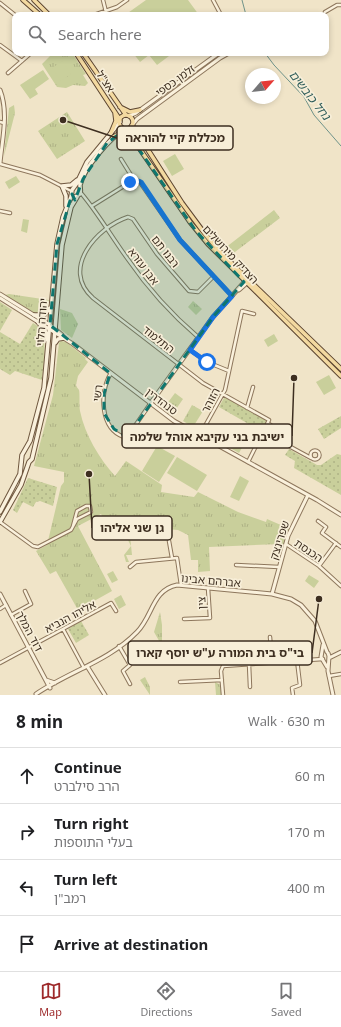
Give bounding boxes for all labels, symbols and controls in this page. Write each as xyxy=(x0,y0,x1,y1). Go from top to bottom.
search box xyxy=(12,12,329,56)
icon: search xyxy=(26,23,48,45)
text: Search here xyxy=(58,24,142,44)
street label: זלמן כספי xyxy=(152,60,198,99)
street label: אצ"ל xyxy=(93,67,119,95)
water label: נחל כובשים xyxy=(285,67,336,125)
north arrow xyxy=(245,68,281,104)
callout: מכללת קיי להוראה xyxy=(117,126,233,150)
text: מכללת קיי להוראה xyxy=(125,129,225,146)
route end xyxy=(121,173,139,191)
street label: הצדיק מירושלים xyxy=(200,221,262,287)
street label: רבנו תם xyxy=(149,232,183,270)
street label: אבן עזרא xyxy=(125,244,163,288)
street label: יהודה הלוי xyxy=(32,298,50,346)
street label: התלמוד xyxy=(140,322,178,356)
route start xyxy=(198,353,216,371)
street label: רשי xyxy=(88,384,106,402)
street label: סנהדרין xyxy=(143,384,181,418)
street label: הזוהר xyxy=(197,385,223,415)
callout: ישיבת בני עקיבא אוהל שלמה xyxy=(122,424,292,448)
text: ישיבת בני עקיבא אוהל שלמה xyxy=(130,428,284,445)
callout: גן שני אליהו xyxy=(92,516,172,540)
street label: שפרינצק xyxy=(266,518,292,562)
text: גן שני אליהו xyxy=(100,519,164,536)
street label: הכנסת xyxy=(292,535,326,565)
street label: אברהם אבינו xyxy=(180,570,242,590)
street label: אליהו הנביא xyxy=(42,596,98,636)
street label: צין xyxy=(193,596,209,610)
street label: דוד המלך xyxy=(13,608,47,654)
callout: בי"ס בית המורה ע"ש יוסף קארו xyxy=(128,641,312,665)
text: בי"ס בית המורה ע"ש יוסף קארו xyxy=(136,644,304,661)
text: 8 min xyxy=(16,710,63,733)
text: Walk · 630 m xyxy=(248,712,325,730)
text: Continue xyxy=(54,757,122,777)
icon: ahead xyxy=(16,765,38,787)
text: 60 m xyxy=(295,767,325,785)
text: הרב סילברט xyxy=(54,777,120,795)
text: Turn right xyxy=(54,813,129,833)
icon: right xyxy=(16,821,38,843)
text: 170 m xyxy=(287,823,325,841)
text: בעלי התוספות xyxy=(54,833,133,851)
text: Turn left xyxy=(54,869,117,889)
icon: left xyxy=(16,877,38,899)
text: 400 m xyxy=(287,879,325,897)
text: רמב"ן xyxy=(54,889,86,907)
icon: arrive xyxy=(16,933,38,955)
text: Arrive at destination xyxy=(54,934,208,954)
tab: Map xyxy=(39,980,62,1019)
tab: Directions xyxy=(140,980,192,1019)
tab: Saved xyxy=(271,980,302,1019)

